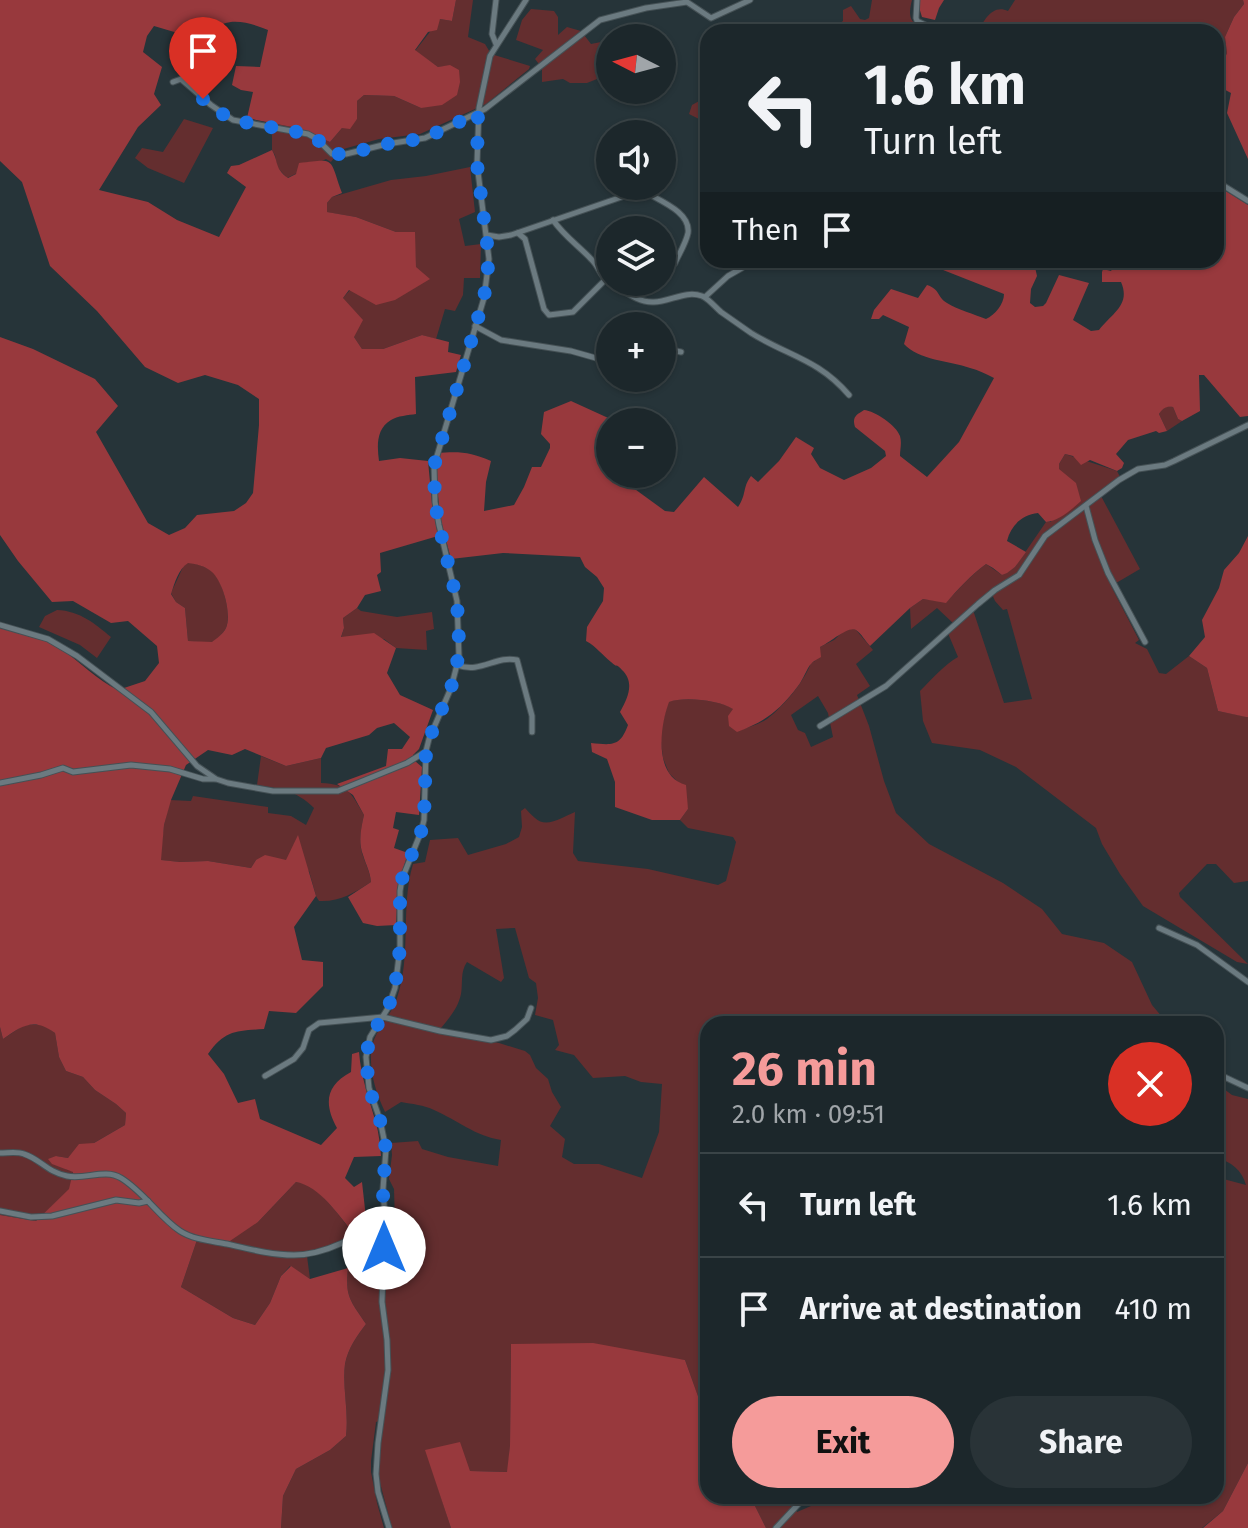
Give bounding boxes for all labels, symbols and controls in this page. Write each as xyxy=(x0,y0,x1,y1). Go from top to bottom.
pin xyxy=(169,17,237,99)
north arrow xyxy=(596,24,676,104)
map controls xyxy=(596,24,676,488)
icon: arrive xyxy=(181,29,225,73)
text: 1.6 km xyxy=(864,52,1026,119)
icon: left xyxy=(732,56,836,160)
button: sound xyxy=(596,120,676,200)
text: Turn left xyxy=(864,120,1002,164)
icon: arrive xyxy=(815,208,859,252)
text: Then xyxy=(732,212,799,248)
button: layers xyxy=(596,216,676,296)
button: + xyxy=(596,312,676,392)
button: − xyxy=(596,408,676,488)
text: 26 min xyxy=(732,1040,877,1098)
button: close xyxy=(1108,1042,1192,1126)
text: 2.0 km · 09:51 xyxy=(732,1099,885,1130)
icon: left xyxy=(732,1183,776,1227)
text: Turn left xyxy=(800,1187,916,1223)
text: 1.6 km xyxy=(1107,1187,1192,1223)
position arrow xyxy=(342,1206,426,1290)
icon: arrive xyxy=(732,1287,776,1331)
text: Arrive at destination xyxy=(800,1291,1082,1327)
text: 410 m xyxy=(1114,1291,1192,1327)
button: Exit xyxy=(732,1396,954,1488)
button: Share xyxy=(970,1396,1192,1488)

